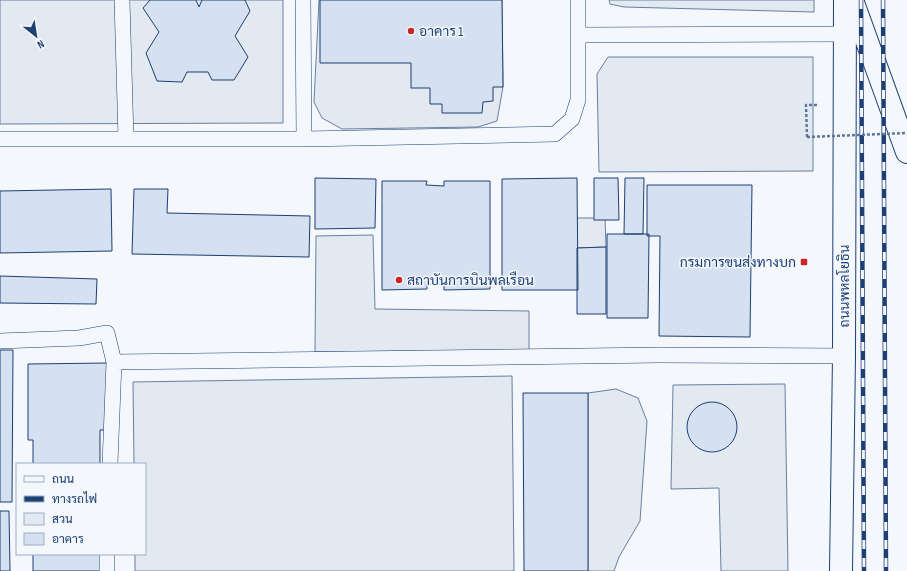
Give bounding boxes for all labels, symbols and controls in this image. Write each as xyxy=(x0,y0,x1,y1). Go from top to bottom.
north arrow xyxy=(16,16,56,56)
place label: อาคาร 1 xyxy=(419,23,463,40)
marker: อาคาร 1 xyxy=(406,26,416,36)
text: N xyxy=(35,37,47,51)
street label: ถนนพหลโยธิน xyxy=(836,244,853,327)
place label: กรมการขนส่งทางบก xyxy=(680,254,796,271)
marker: กรมการขนส่งทางบก xyxy=(799,257,809,267)
place label: สถาบันการบินพลเรือน xyxy=(407,271,534,289)
marker: สถาบันการบินพลเรือน xyxy=(394,275,404,285)
legend xyxy=(16,463,146,555)
text: ถนน xyxy=(52,472,75,487)
text: ทางรถไฟ xyxy=(52,491,97,507)
text: สวน xyxy=(52,512,73,527)
text: อาคาร xyxy=(52,532,84,547)

